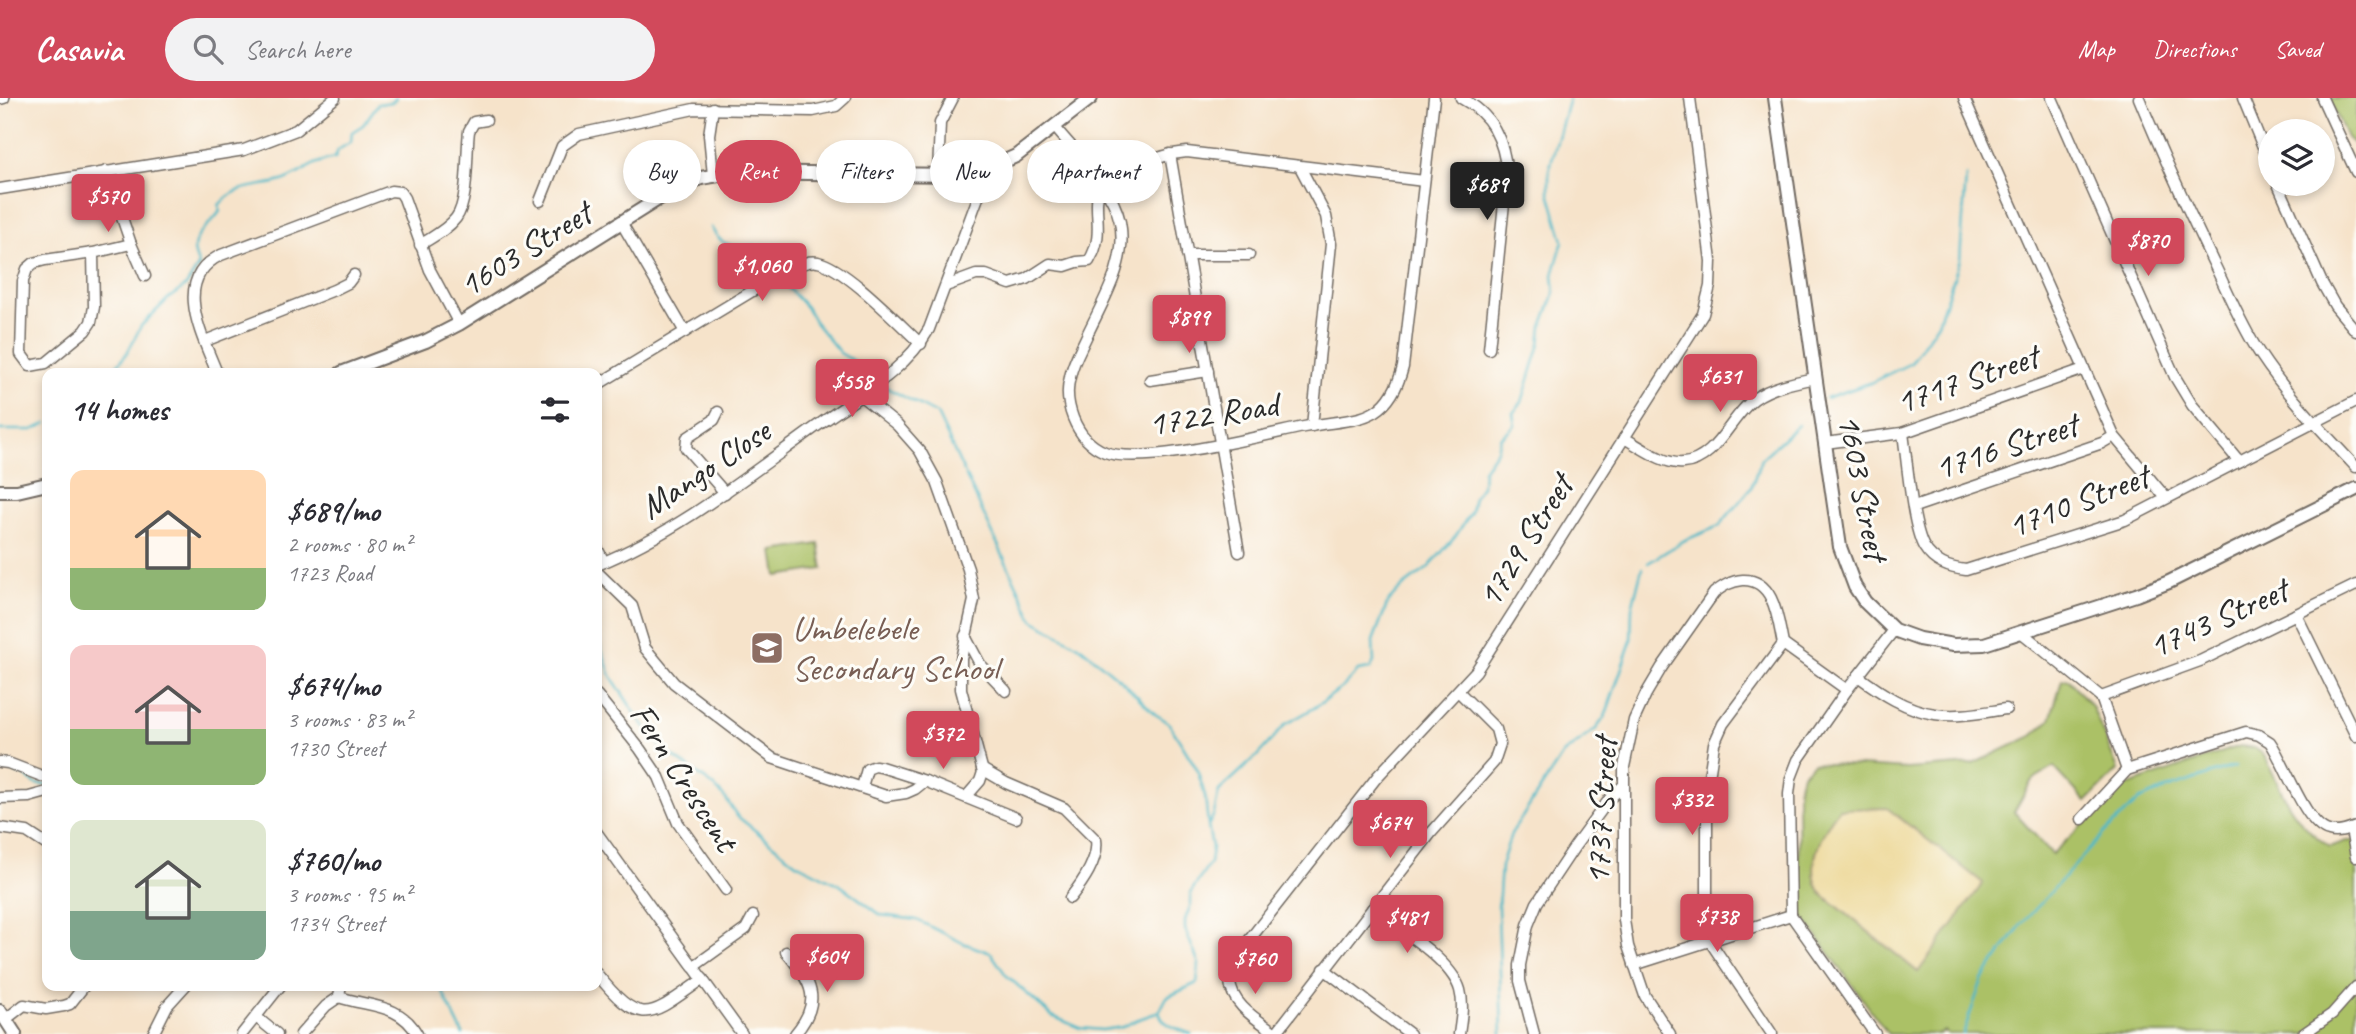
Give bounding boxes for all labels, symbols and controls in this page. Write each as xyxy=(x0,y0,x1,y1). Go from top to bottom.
search box xyxy=(165,18,655,81)
text: Casavia xyxy=(35,28,123,70)
icon: search xyxy=(189,30,227,68)
text: Search here xyxy=(245,33,351,66)
text: Map xyxy=(2078,34,2115,64)
text: Directions xyxy=(2153,34,2236,64)
text: Saved xyxy=(2274,34,2321,64)
map controls xyxy=(2258,119,2335,196)
button: layers xyxy=(2258,119,2335,196)
chip: Buy xyxy=(623,140,701,203)
chip: Rent xyxy=(715,140,802,203)
chip: Filters xyxy=(816,140,916,203)
chip: New xyxy=(930,140,1013,203)
chip: Apartment xyxy=(1027,140,1163,203)
pin: $689 xyxy=(1446,162,1528,222)
text: $689 xyxy=(1466,170,1508,199)
pin: $570 xyxy=(67,174,149,234)
text: $570 xyxy=(88,182,128,211)
street label: 1603 Street xyxy=(450,188,603,307)
pin: $870 xyxy=(2107,218,2189,278)
text: $870 xyxy=(2127,226,2169,255)
pin: $1,060 xyxy=(705,244,819,303)
text: $1,060 xyxy=(734,251,790,280)
pin: $899 xyxy=(1148,296,1230,355)
text: $899 xyxy=(1169,303,1209,332)
street label: 1717 Street xyxy=(1890,332,2048,424)
pin: $631 xyxy=(1679,354,1761,414)
pin: $558 xyxy=(811,360,893,419)
text: $631 xyxy=(1699,362,1741,391)
text: $558 xyxy=(832,367,872,396)
street label: 1722 Road xyxy=(1145,381,1286,446)
text: 14 homes xyxy=(70,391,168,429)
icon: filters xyxy=(536,391,574,429)
street label: 1716 Street xyxy=(1929,400,2087,490)
street label: Mango Close xyxy=(631,408,781,529)
street label: 1603 Street xyxy=(1827,410,1900,568)
street label: 1710 Street xyxy=(2001,452,2159,548)
street label: 1729 Street xyxy=(1467,463,1586,616)
text: $689/mo xyxy=(287,492,380,530)
icon: home xyxy=(126,498,210,582)
text: 2 rooms · 80 m² xyxy=(287,530,411,559)
text: 1723 Road xyxy=(287,559,372,588)
street label: 1743 Street xyxy=(2141,566,2299,669)
place label: Umbelebele Secondary School xyxy=(792,606,1004,691)
school or university icon: Umbelebele Secondary School xyxy=(748,629,786,667)
text: $674/mo xyxy=(287,667,380,705)
icon: home xyxy=(126,673,210,757)
street label: Fern Crescent xyxy=(620,695,750,862)
text: 3 rooms · 83 m² xyxy=(287,705,411,734)
pin: $372 xyxy=(902,712,984,771)
text: $372 xyxy=(922,719,964,748)
street label: 1737 Street xyxy=(1575,732,1628,886)
text: 1730 Street xyxy=(287,734,384,763)
pin: $332 xyxy=(1651,778,1733,837)
text: $332 xyxy=(1671,785,1713,814)
pin: $674 xyxy=(1349,800,1431,860)
text: $674 xyxy=(1369,808,1411,837)
text: $760/mo xyxy=(287,842,380,880)
icon: home xyxy=(126,848,210,932)
text: 3 rooms · 95 m² xyxy=(287,880,411,909)
pin: $738 xyxy=(1676,894,1758,954)
pin: $481 xyxy=(1366,896,1448,955)
text: $738 xyxy=(1696,902,1738,931)
text: $481 xyxy=(1386,903,1428,932)
text: 1734 Street xyxy=(287,909,384,938)
pin: $604 xyxy=(786,934,868,994)
pin: $760 xyxy=(1214,936,1296,996)
text: $604 xyxy=(806,942,848,971)
text: $760 xyxy=(1234,944,1276,973)

